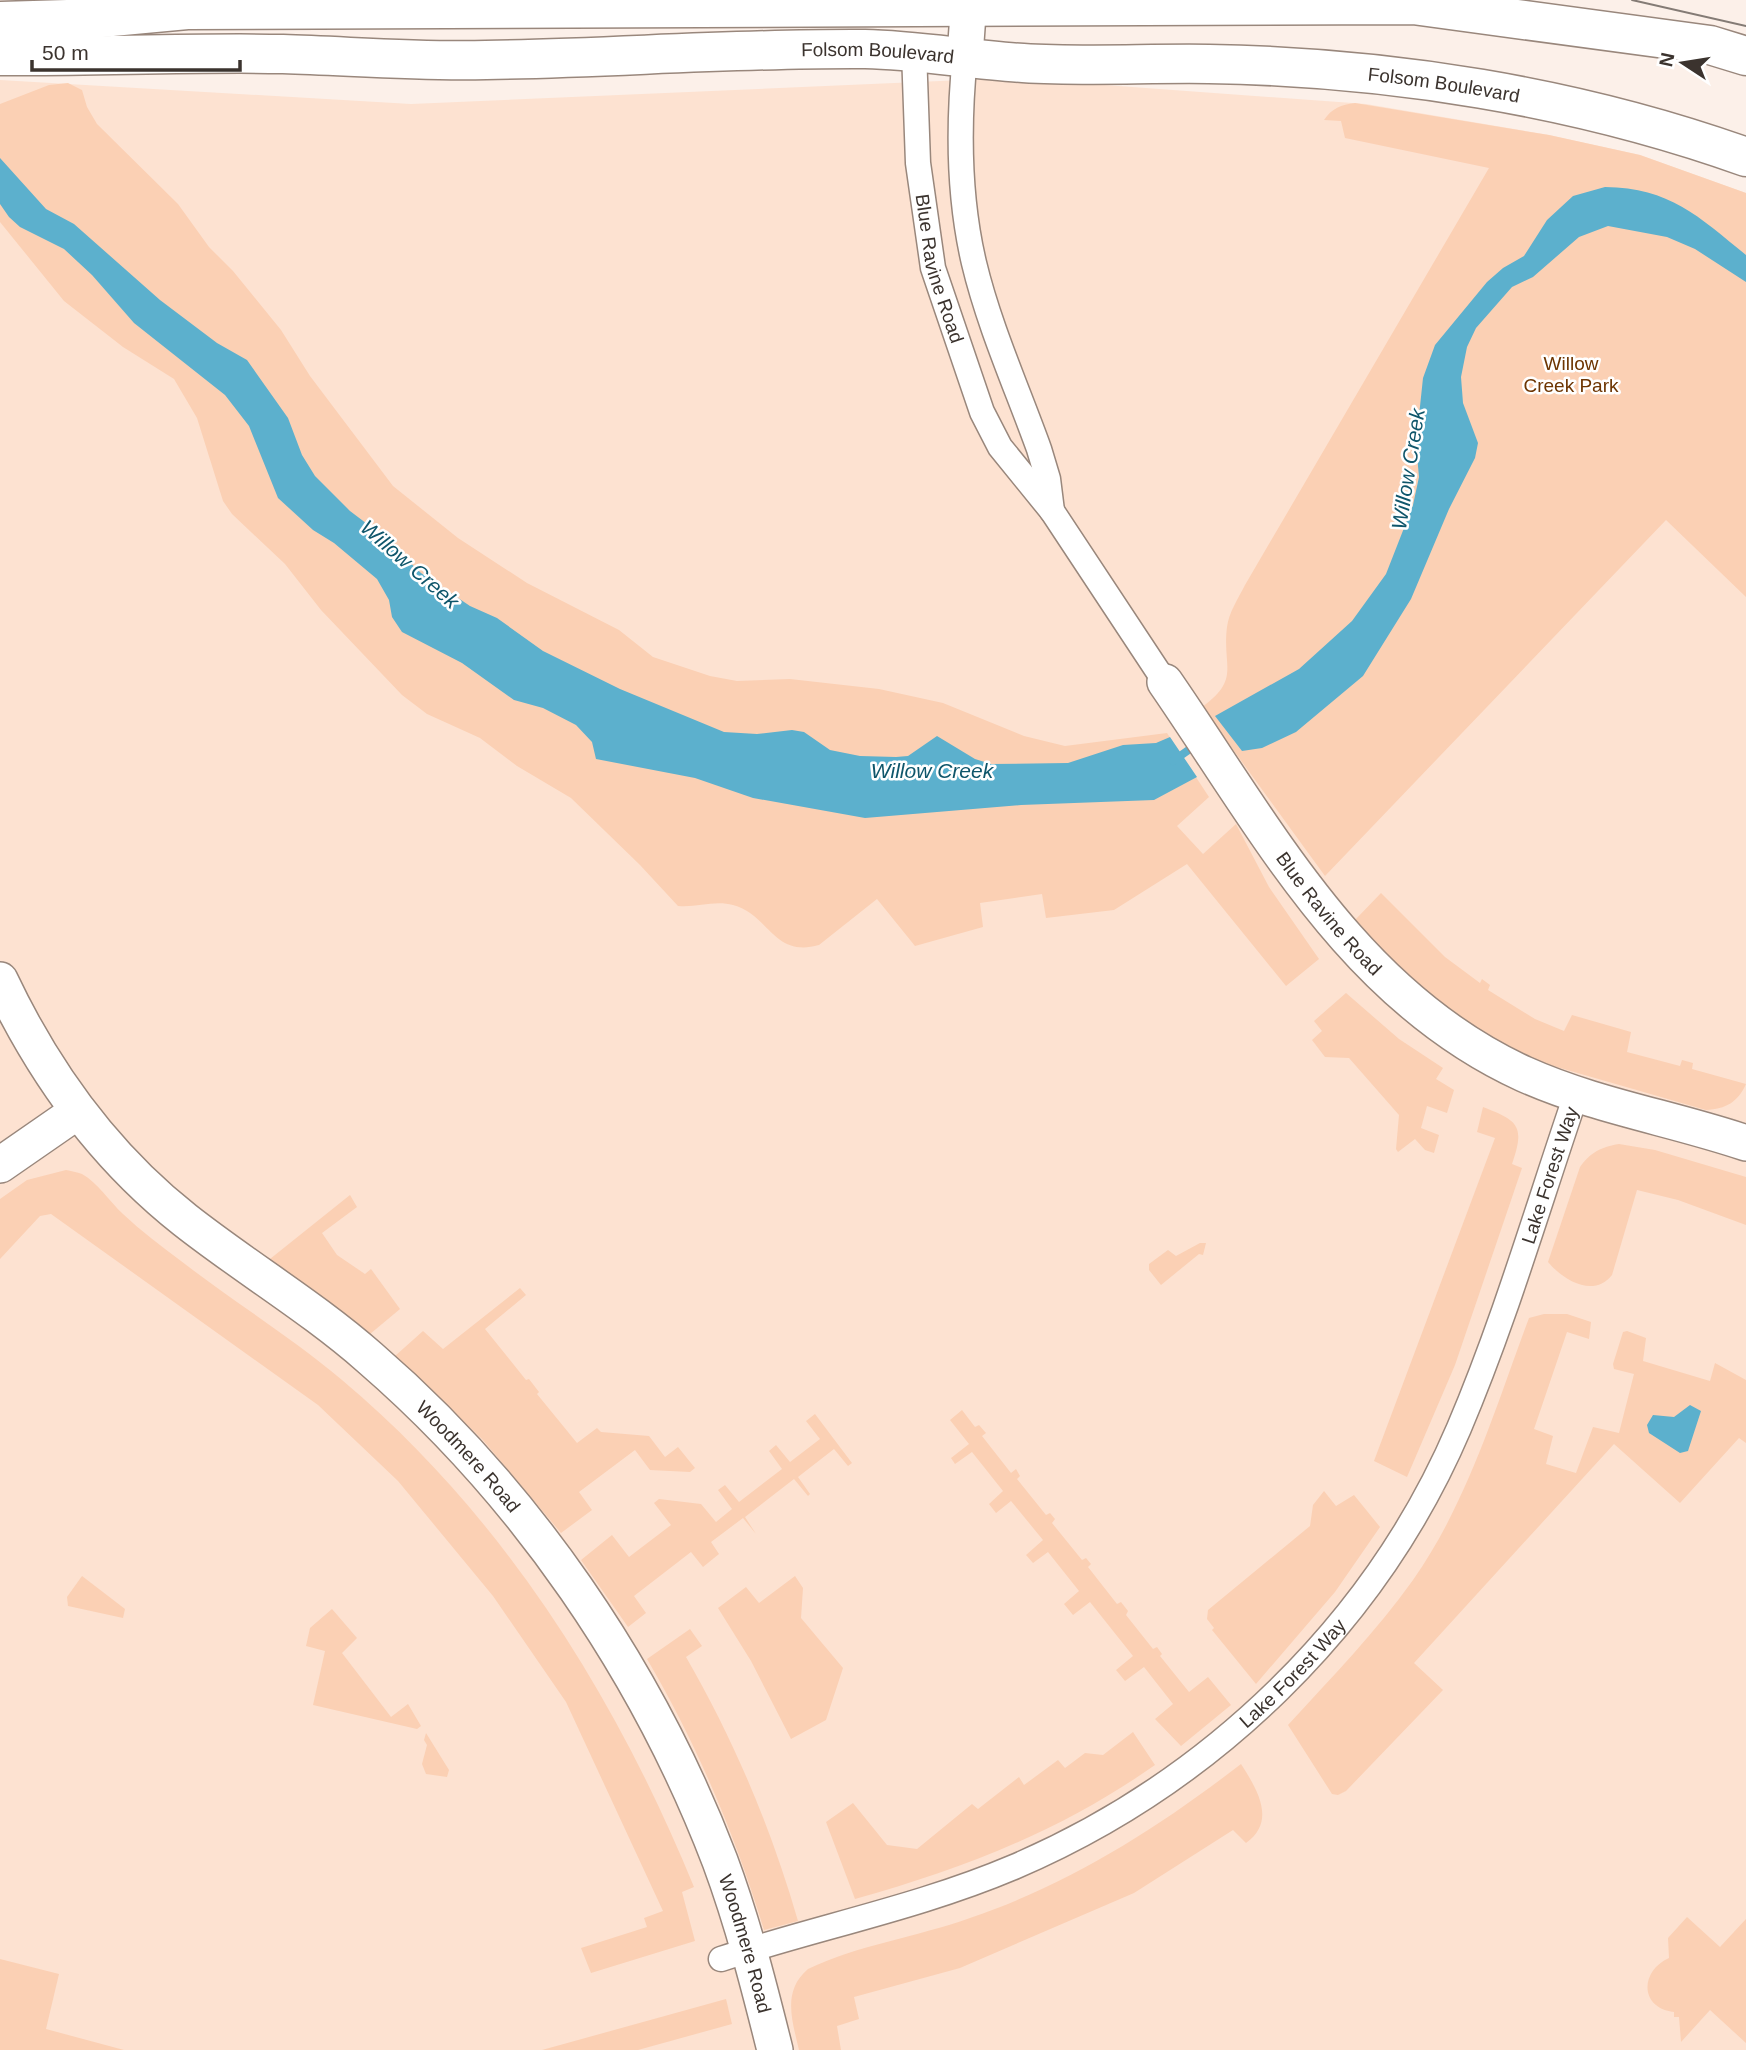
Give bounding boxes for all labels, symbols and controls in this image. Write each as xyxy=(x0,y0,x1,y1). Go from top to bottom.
scale bar xyxy=(32,28,240,72)
north arrow xyxy=(1648,28,1718,98)
street label: Folsom Boulevard xyxy=(801,38,955,67)
text: 50 m xyxy=(42,41,89,64)
text: N xyxy=(1655,51,1679,68)
street label: Folsom Boulevard xyxy=(1367,63,1522,106)
street label: Blue Ravine Road xyxy=(912,192,968,346)
park label: Willow Creek Park xyxy=(1523,353,1619,396)
water label: Willow Creek xyxy=(1387,405,1429,531)
water label: Willow Creek xyxy=(356,515,465,614)
water label: Willow Creek xyxy=(871,759,995,782)
street label: Blue Ravine Road xyxy=(1272,848,1386,979)
street label: Lake Forest Way xyxy=(1517,1103,1582,1246)
street label: Woodmere Road xyxy=(413,1396,525,1516)
street label: Lake Forest Way xyxy=(1235,1614,1350,1732)
street label: Woodmere Road xyxy=(715,1872,776,2015)

